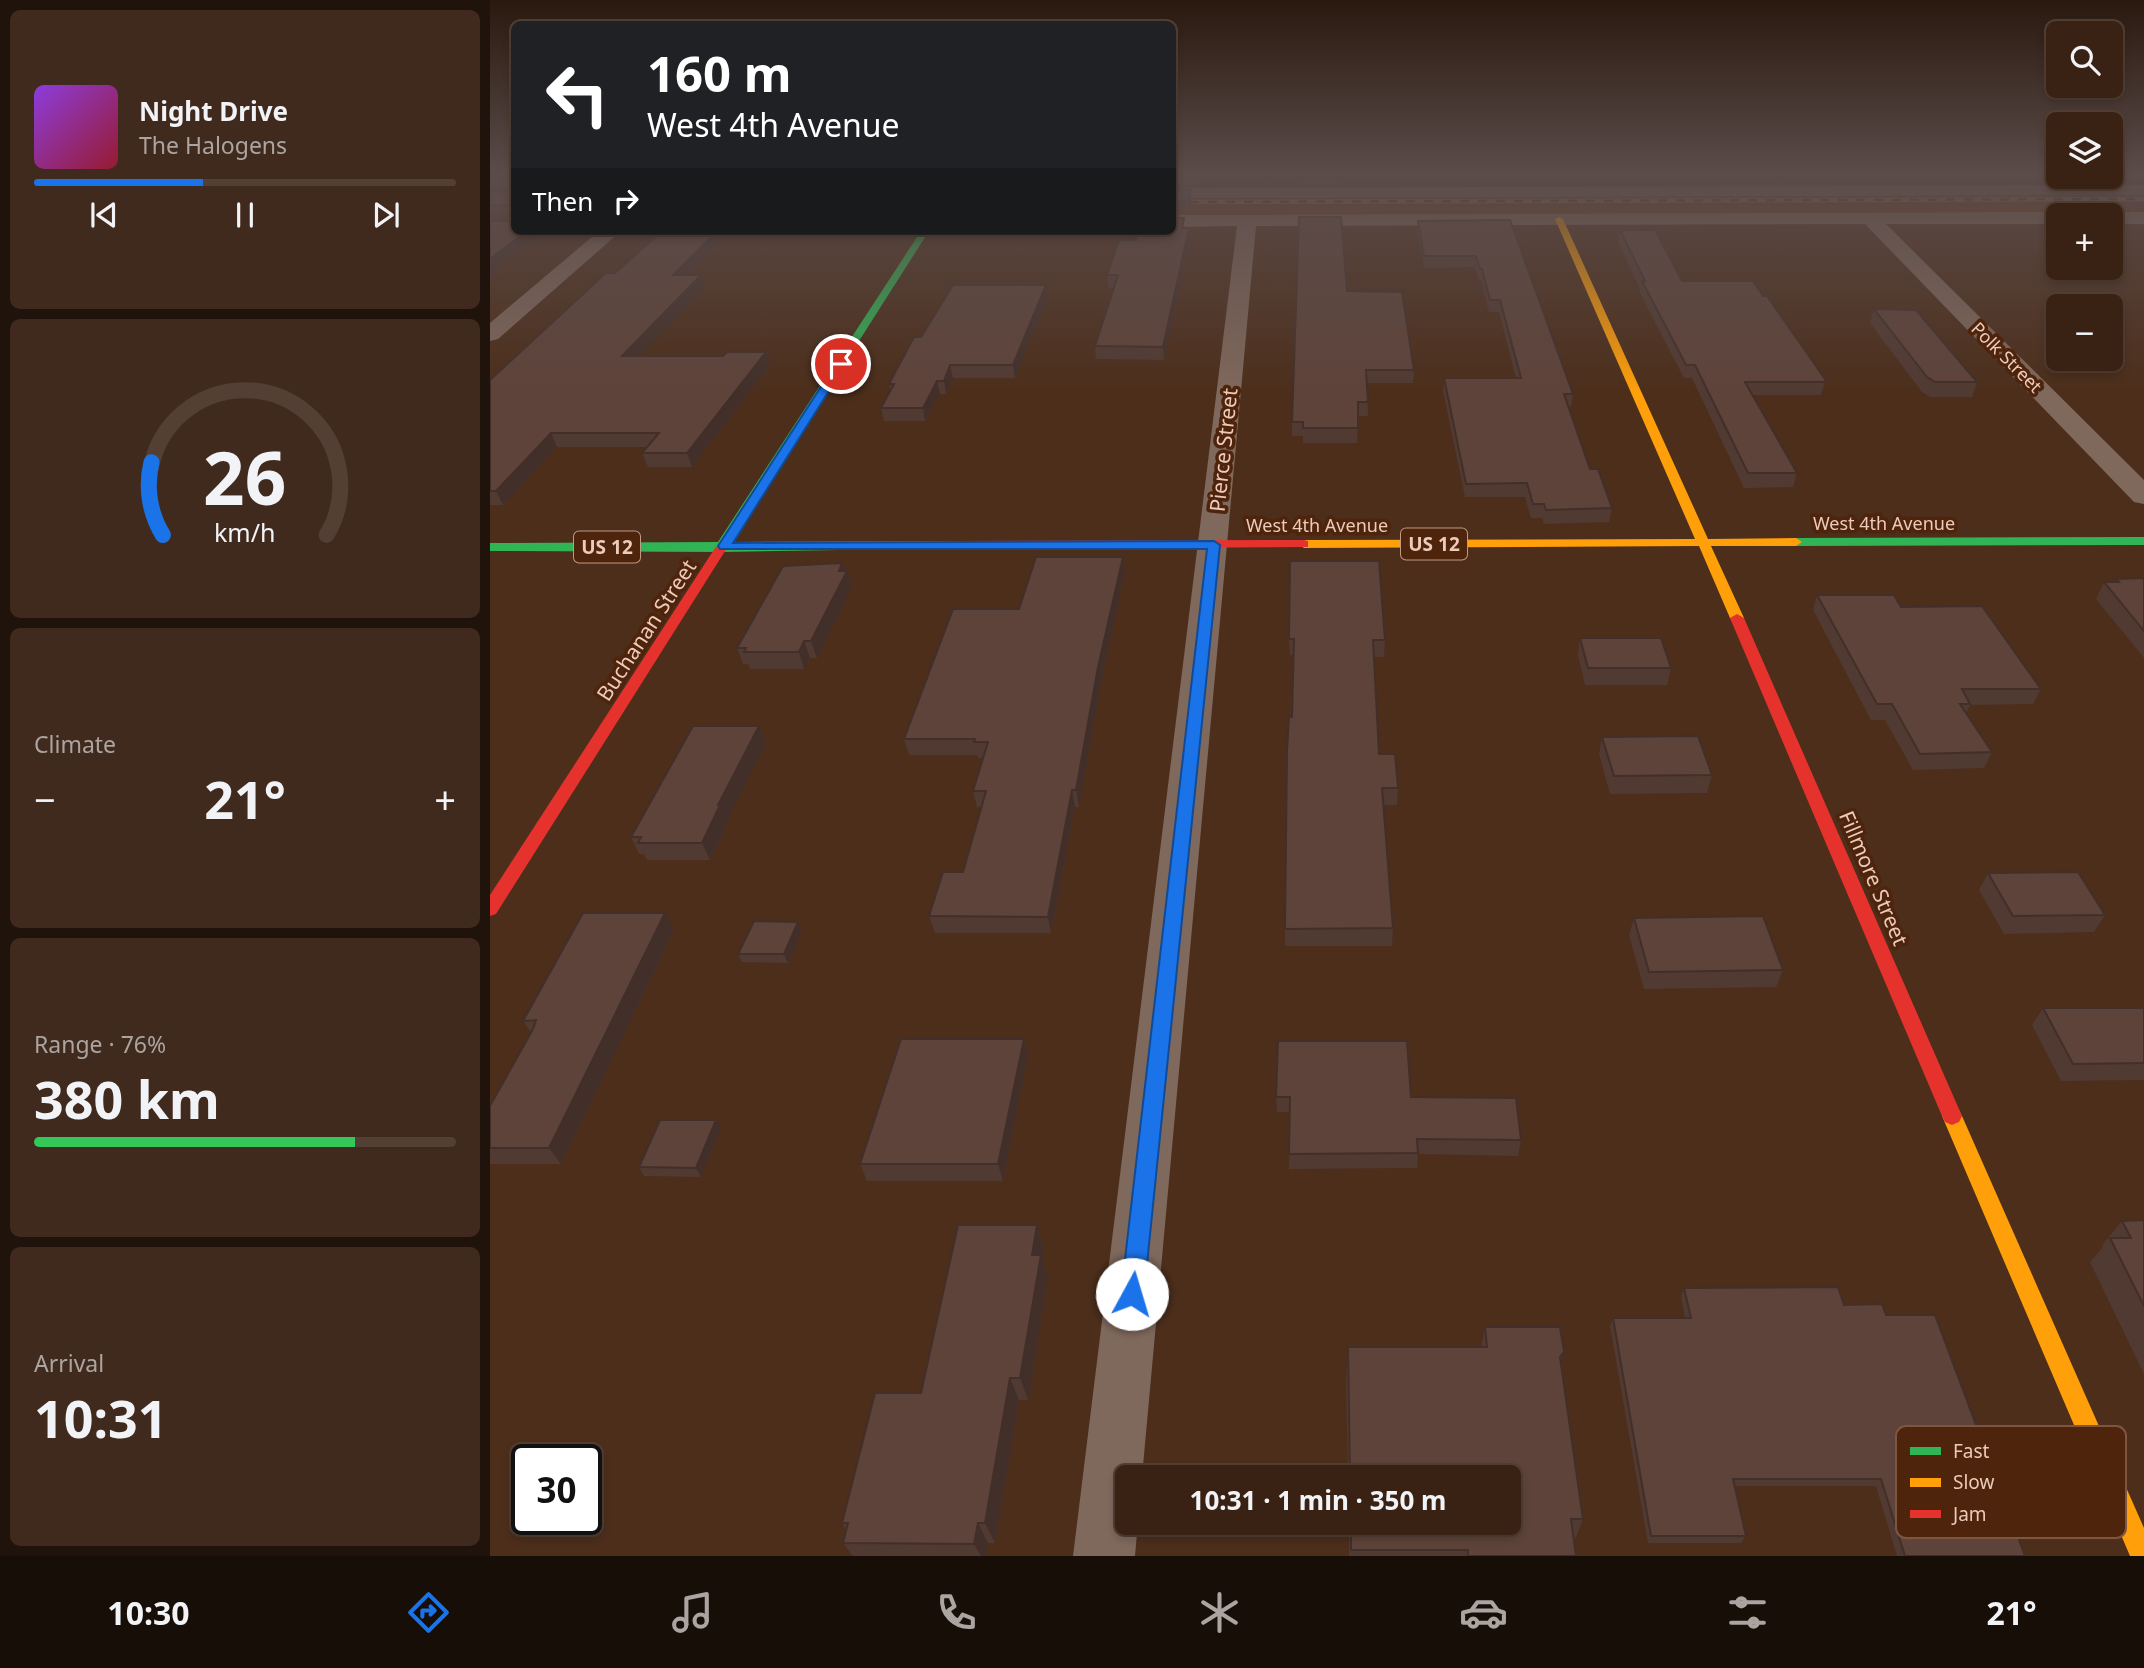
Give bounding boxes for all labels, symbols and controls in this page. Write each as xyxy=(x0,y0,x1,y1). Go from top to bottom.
map controls xyxy=(2046,21,2123,371)
button: search xyxy=(2046,21,2123,98)
text: 160 m xyxy=(647,40,792,106)
icon: left xyxy=(532,49,623,140)
text: Night Drive xyxy=(139,93,288,129)
text: West 4th Avenue xyxy=(647,103,900,146)
button: layers xyxy=(2046,112,2123,189)
text: The Halogens xyxy=(139,129,287,161)
icon: right xyxy=(607,182,645,220)
text: Then xyxy=(532,183,593,219)
icon: previous xyxy=(85,196,123,234)
icon: pause xyxy=(226,196,264,234)
icon: next xyxy=(367,196,405,234)
button: + xyxy=(2046,203,2123,280)
button: − xyxy=(2046,294,2123,371)
street label: Polk Street xyxy=(1966,316,2048,398)
pin xyxy=(811,334,871,394)
icon: arrive xyxy=(822,345,860,383)
street label: Pierce Street xyxy=(1203,386,1243,513)
text: 26 xyxy=(203,427,287,526)
street label: West 4th Avenue xyxy=(1813,511,1955,535)
street label: West 4th Avenue xyxy=(1246,513,1388,537)
text: km/h xyxy=(214,515,276,549)
road number: US 12 xyxy=(1401,528,1467,559)
road number: US 12 xyxy=(574,532,640,562)
street label: Buchanan Street xyxy=(590,554,702,706)
text: Climate xyxy=(34,728,116,760)
text: 21° xyxy=(204,763,286,834)
text: − xyxy=(34,773,56,825)
text: + xyxy=(434,773,456,825)
street label: Fillmore Street xyxy=(1833,806,1915,950)
text: Range · 76% xyxy=(34,1028,166,1060)
text: 380 km xyxy=(34,1063,220,1134)
position arrow xyxy=(1095,1257,1169,1331)
text: Arrival xyxy=(34,1347,104,1379)
text: 10:31 xyxy=(34,1382,168,1453)
legend xyxy=(1896,1426,2126,1538)
text: Fast xyxy=(1953,1438,1990,1464)
speed limit sign: 30 xyxy=(511,1444,602,1535)
text: Slow xyxy=(1953,1469,1994,1495)
text: 10:31 · 1 min · 350 m xyxy=(1190,1482,1446,1518)
text: Jam xyxy=(1951,1501,1987,1527)
icon: directions xyxy=(404,1588,453,1637)
icon: music xyxy=(668,1588,717,1637)
icon: phone xyxy=(932,1588,981,1637)
icon: climate xyxy=(1195,1588,1244,1637)
icon: car xyxy=(1459,1588,1508,1637)
icon: filters xyxy=(1723,1588,1772,1637)
text: 10:30 xyxy=(107,1591,190,1634)
text: 21° xyxy=(1986,1591,2037,1634)

